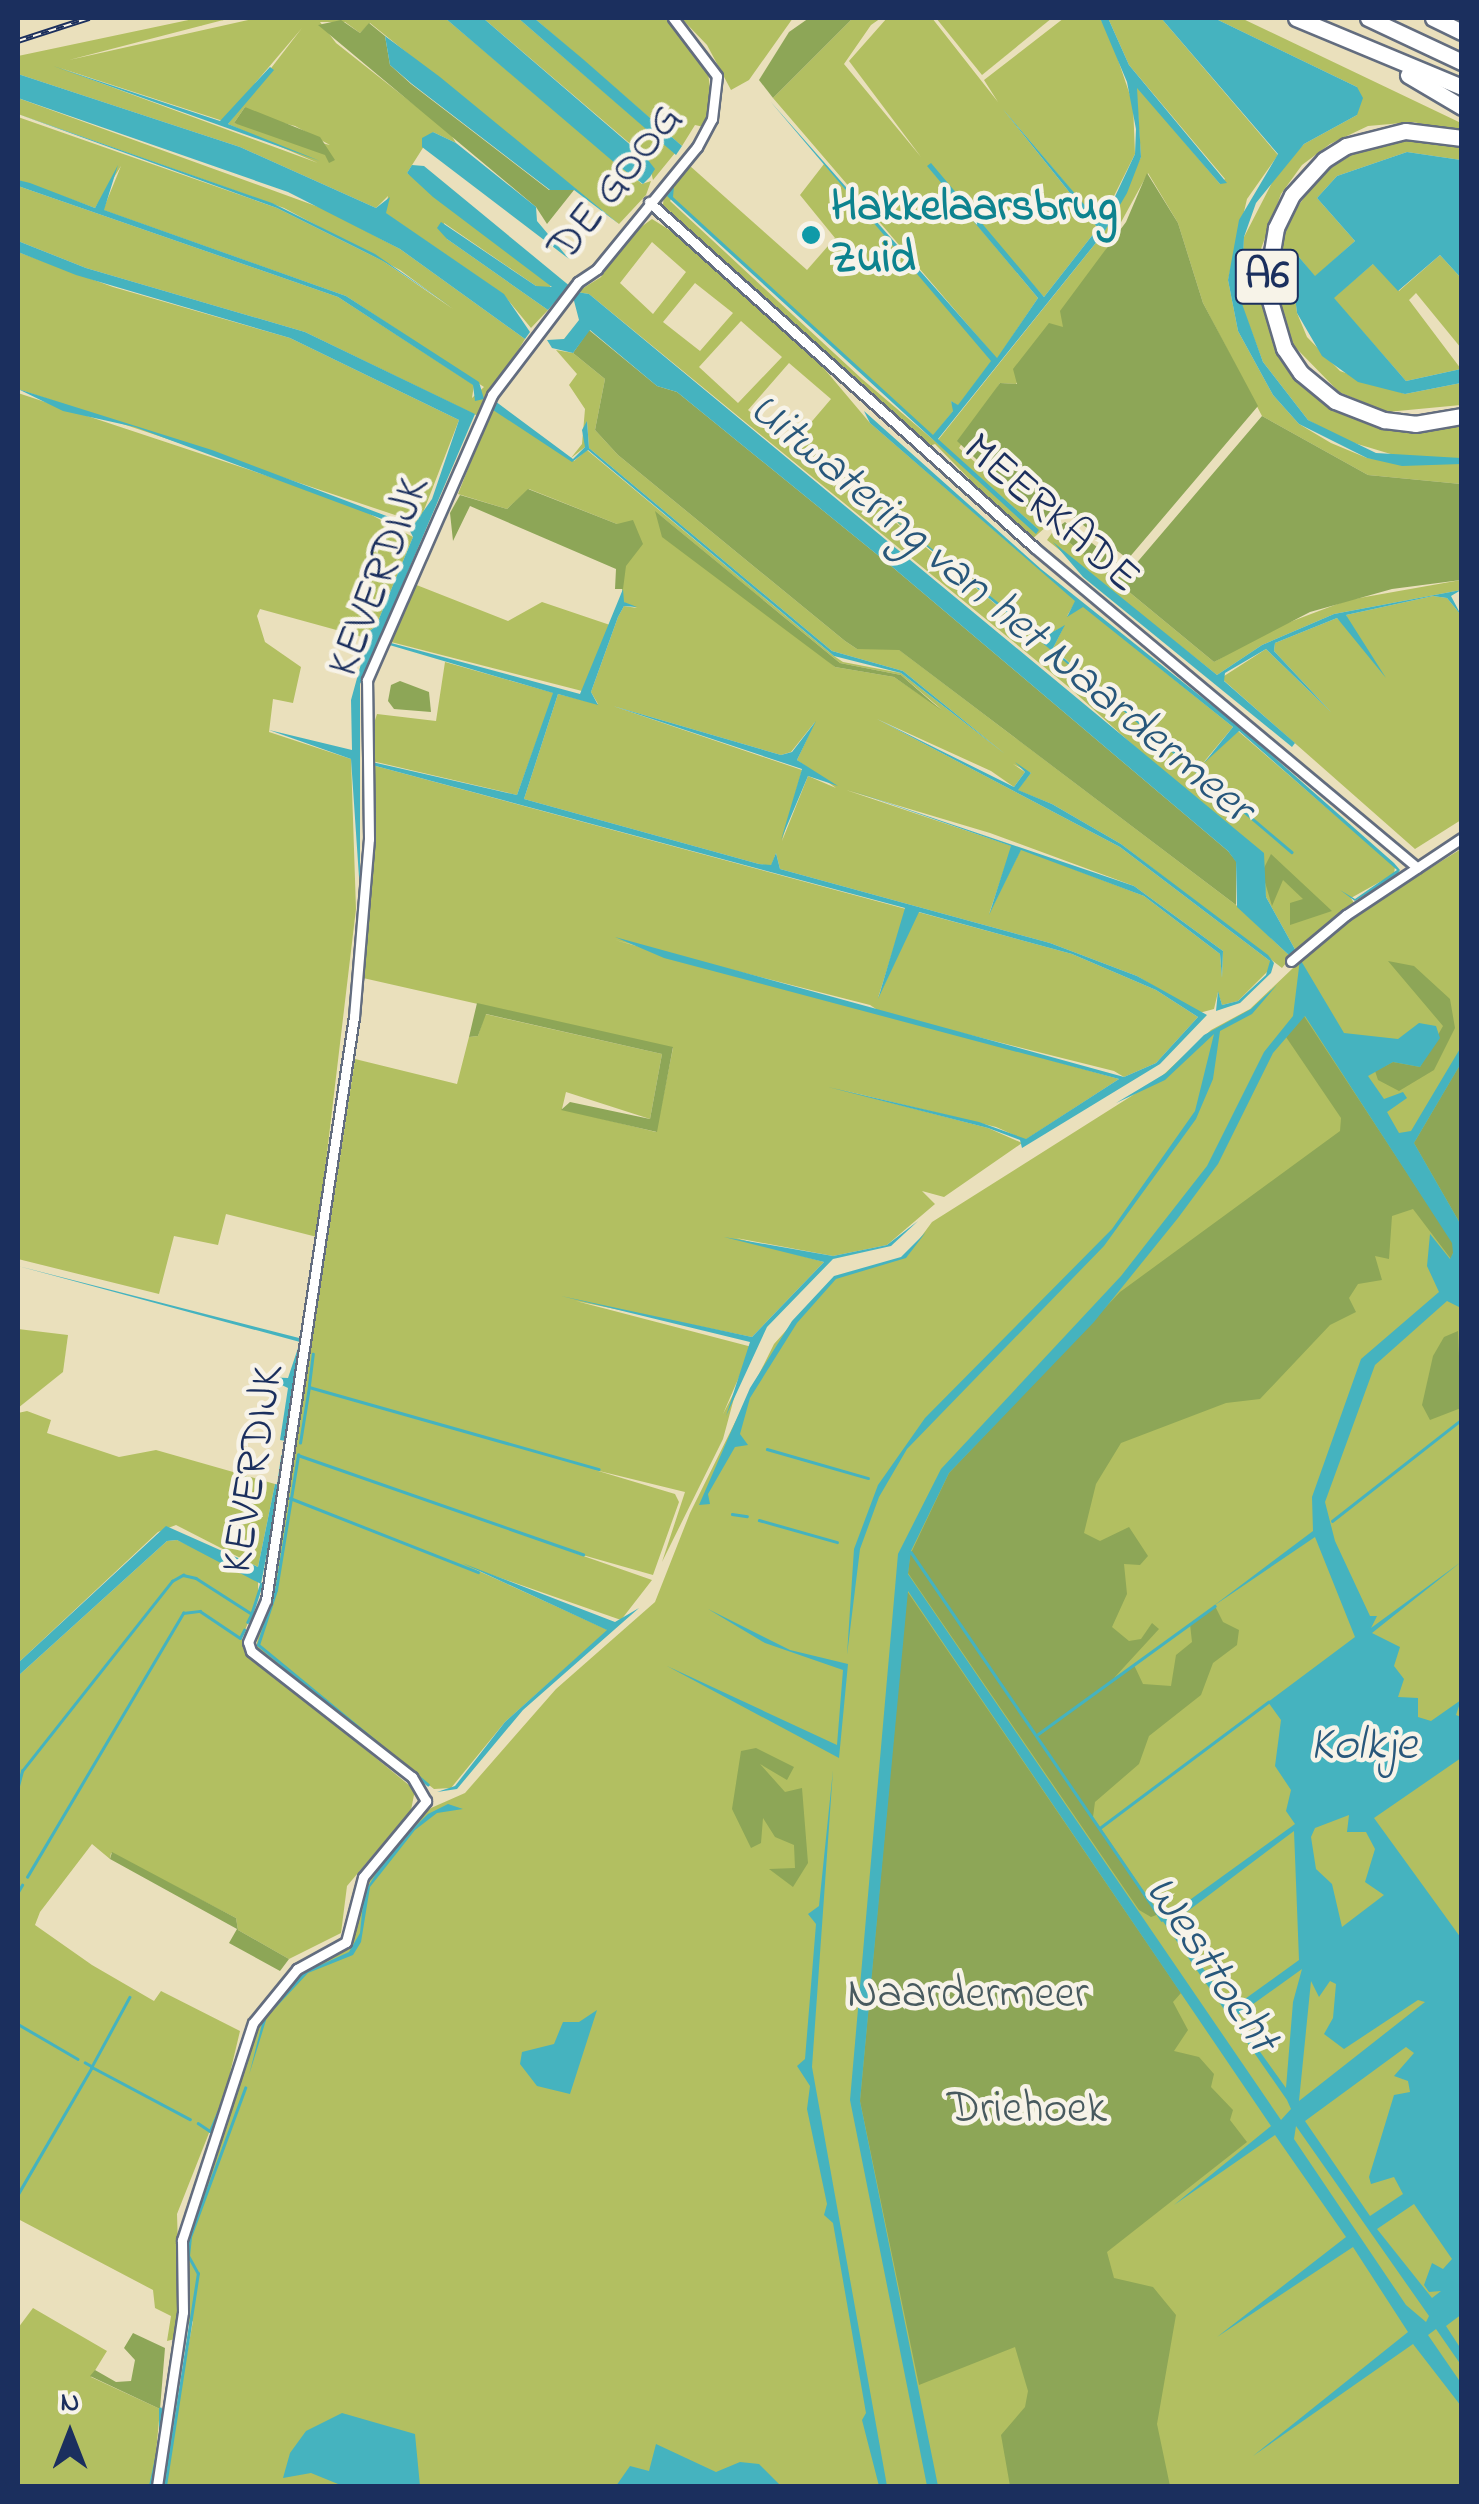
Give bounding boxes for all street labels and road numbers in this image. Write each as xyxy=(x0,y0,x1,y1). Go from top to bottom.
street label: DE GOOG xyxy=(539,94,695,274)
road number: A6 xyxy=(1234,240,1300,314)
street label: MEERKADE xyxy=(951,424,1149,606)
street label: KEVERDIJK xyxy=(318,469,444,685)
street label: KEVERDIJK xyxy=(212,1361,298,1577)

